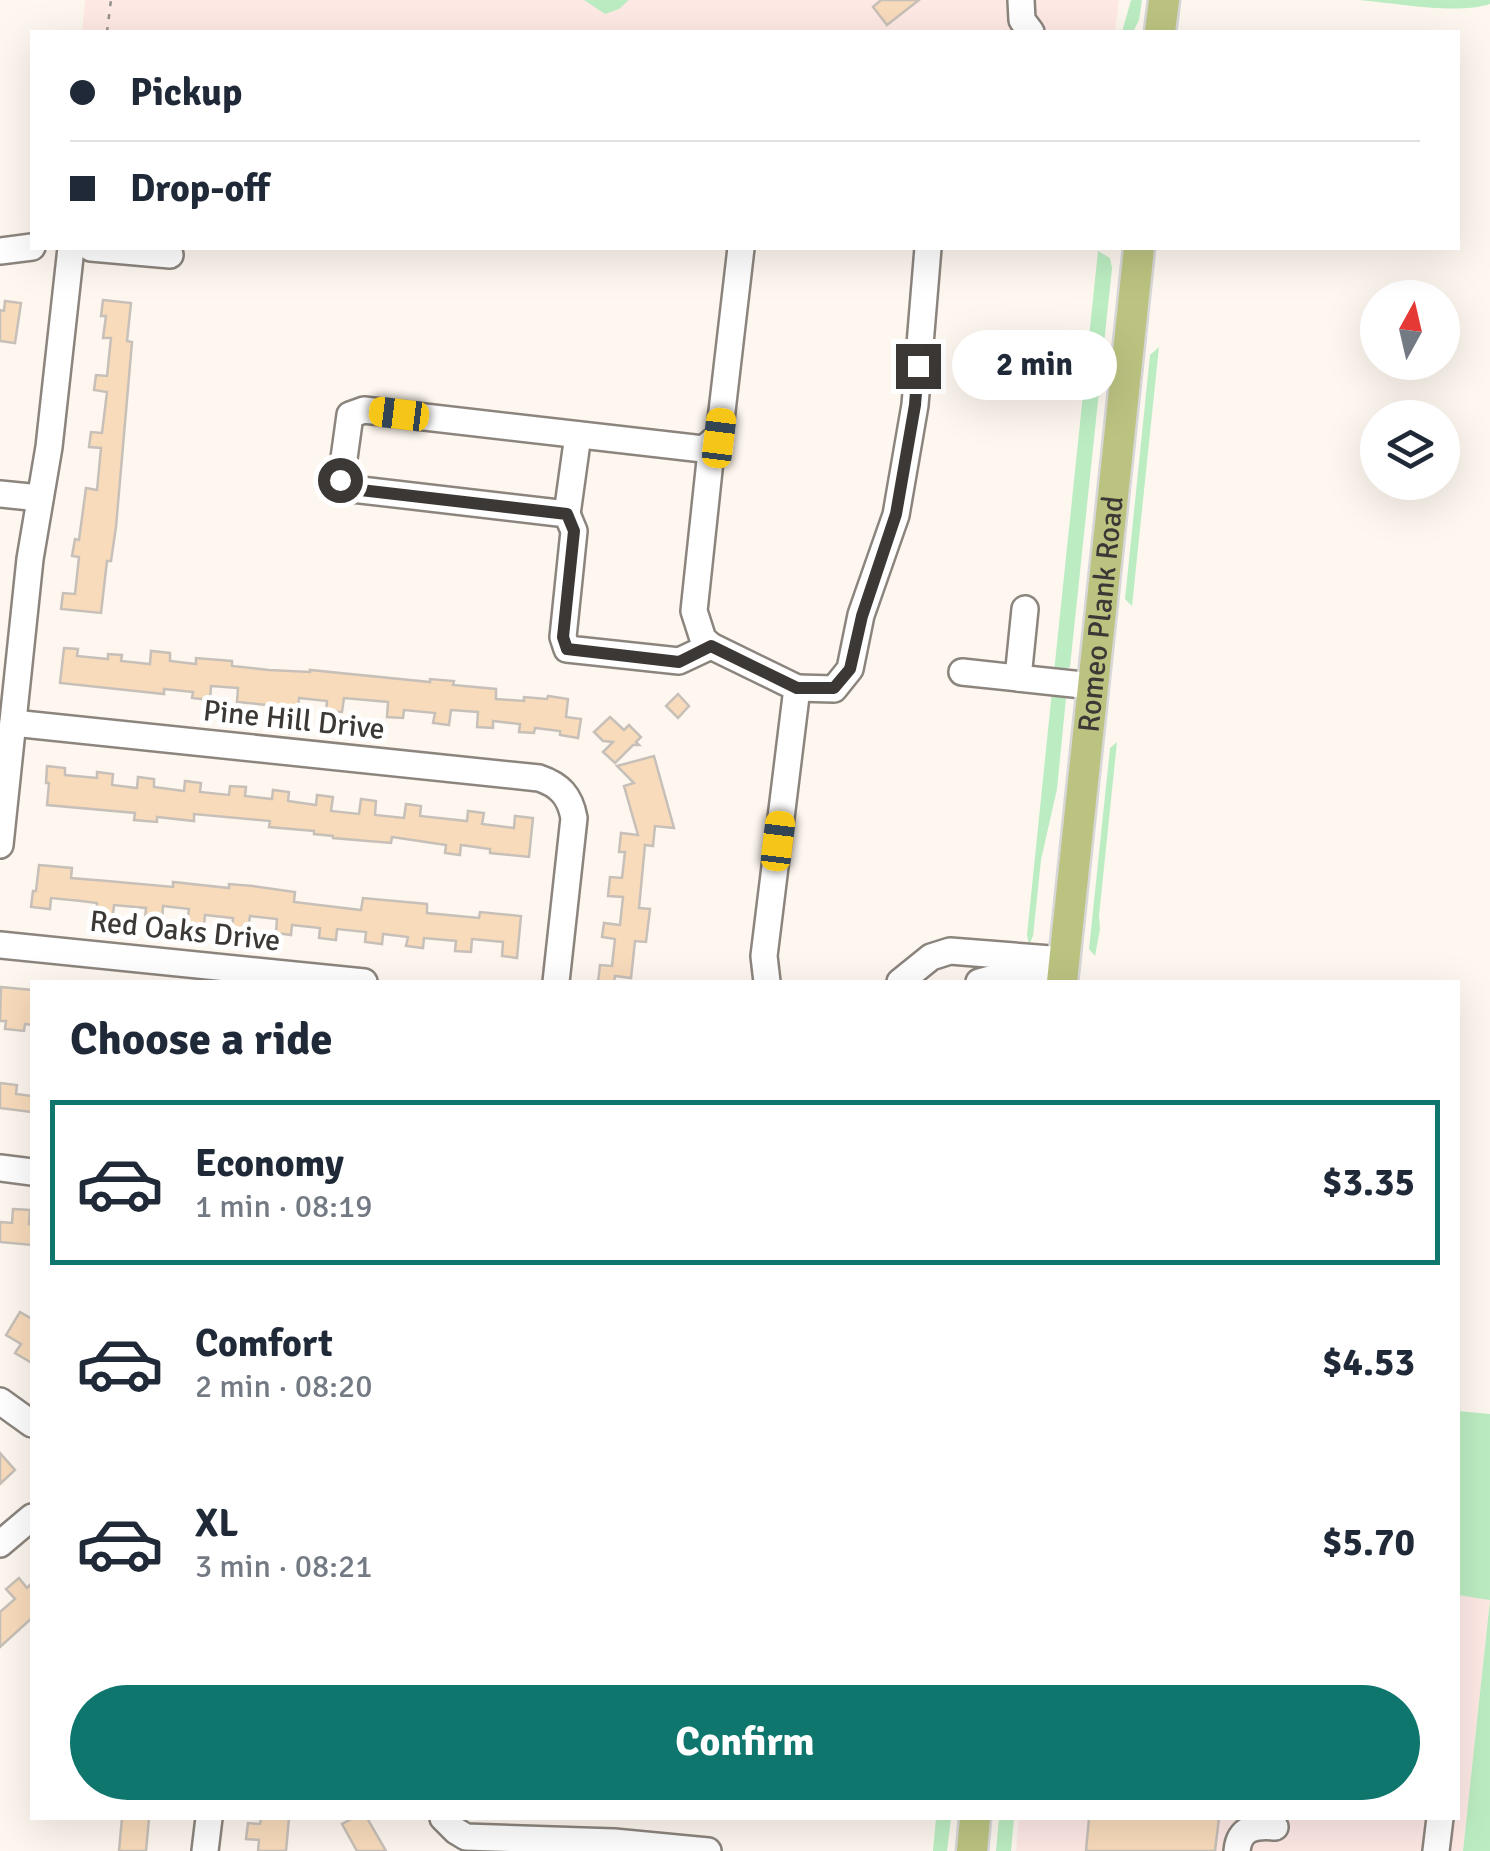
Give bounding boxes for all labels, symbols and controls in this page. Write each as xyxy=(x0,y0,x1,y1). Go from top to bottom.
text: Pickup xyxy=(130,69,242,116)
text: Drop-off xyxy=(130,165,270,212)
north arrow xyxy=(1360,280,1460,380)
map controls xyxy=(1360,280,1460,500)
callout: 2 min xyxy=(953,331,1118,401)
route end xyxy=(896,344,941,389)
text: 2 min xyxy=(996,345,1073,384)
car xyxy=(367,395,431,433)
button: layers xyxy=(1360,400,1460,500)
car xyxy=(700,406,738,470)
route start xyxy=(318,458,363,503)
street label: Romeo Plank Road xyxy=(1070,494,1131,734)
street label: Pine Hill Drive xyxy=(201,692,387,748)
car xyxy=(759,809,797,873)
street label: Red Oaks Drive xyxy=(88,903,282,959)
text: Choose a ride xyxy=(70,1012,333,1067)
icon: car xyxy=(75,1138,165,1228)
text: Economy xyxy=(195,1140,344,1187)
text: $3.35 xyxy=(1322,1159,1415,1206)
text: 1 min · 08:19 xyxy=(195,1187,373,1226)
icon: car xyxy=(75,1318,165,1408)
text: Comfort xyxy=(195,1320,333,1367)
text: $4.53 xyxy=(1322,1339,1415,1386)
text: 2 min · 08:20 xyxy=(195,1367,373,1406)
icon: car xyxy=(75,1498,165,1588)
text: XL xyxy=(195,1500,238,1547)
text: $5.70 xyxy=(1322,1519,1415,1566)
text: 3 min · 08:21 xyxy=(195,1547,373,1586)
button: Confirm xyxy=(70,1685,1420,1800)

